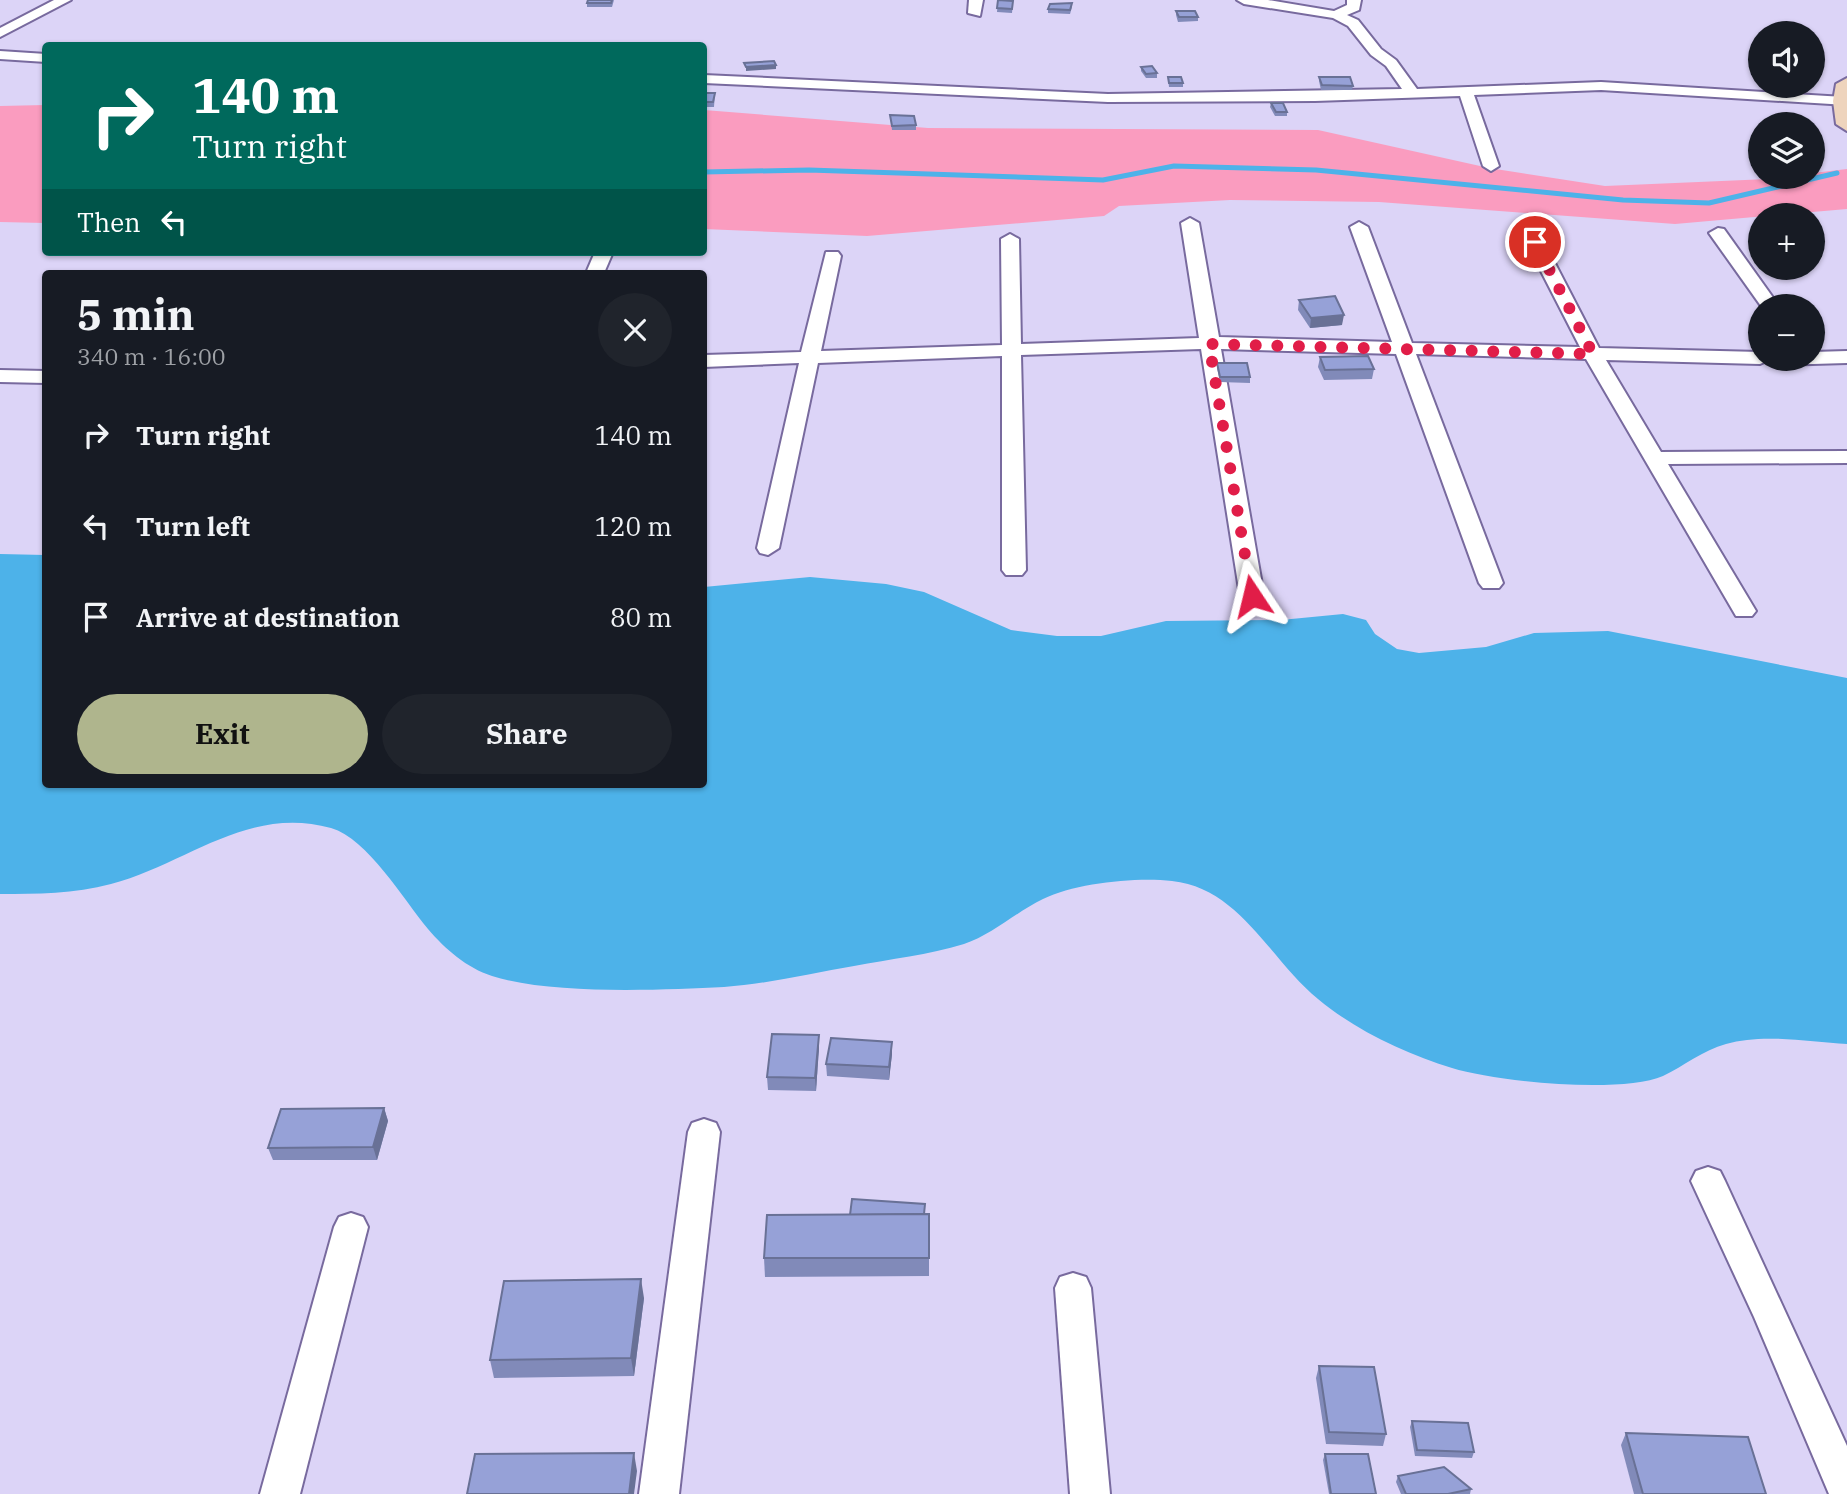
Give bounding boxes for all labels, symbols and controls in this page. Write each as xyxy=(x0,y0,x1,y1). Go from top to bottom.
map controls xyxy=(1748,21,1825,371)
button: sound xyxy=(1748,21,1825,98)
text: 140 m xyxy=(192,63,339,126)
icon: right xyxy=(77,70,168,161)
button: layers xyxy=(1748,112,1825,189)
text: Turn right xyxy=(192,125,347,167)
icon: left xyxy=(155,203,193,241)
button: + xyxy=(1748,203,1825,280)
text: Then xyxy=(77,205,141,239)
pin xyxy=(1505,212,1565,272)
icon: arrive xyxy=(1516,223,1554,261)
text: 5 min xyxy=(77,287,195,342)
button: close xyxy=(598,293,672,367)
button: − xyxy=(1748,294,1825,371)
text: 340 m · 16:00 xyxy=(77,341,226,371)
icon: right xyxy=(77,416,115,454)
text: Turn right xyxy=(136,418,270,452)
text: 140 m xyxy=(594,418,672,452)
icon: left xyxy=(77,507,115,545)
text: Turn left xyxy=(136,509,250,543)
text: 120 m xyxy=(594,509,672,543)
position arrow xyxy=(1215,559,1289,633)
icon: arrive xyxy=(77,598,115,636)
text: Arrive at destination xyxy=(136,600,400,634)
text: 80 m xyxy=(610,600,672,634)
button: Exit xyxy=(77,694,368,774)
button: Share xyxy=(382,694,672,774)

